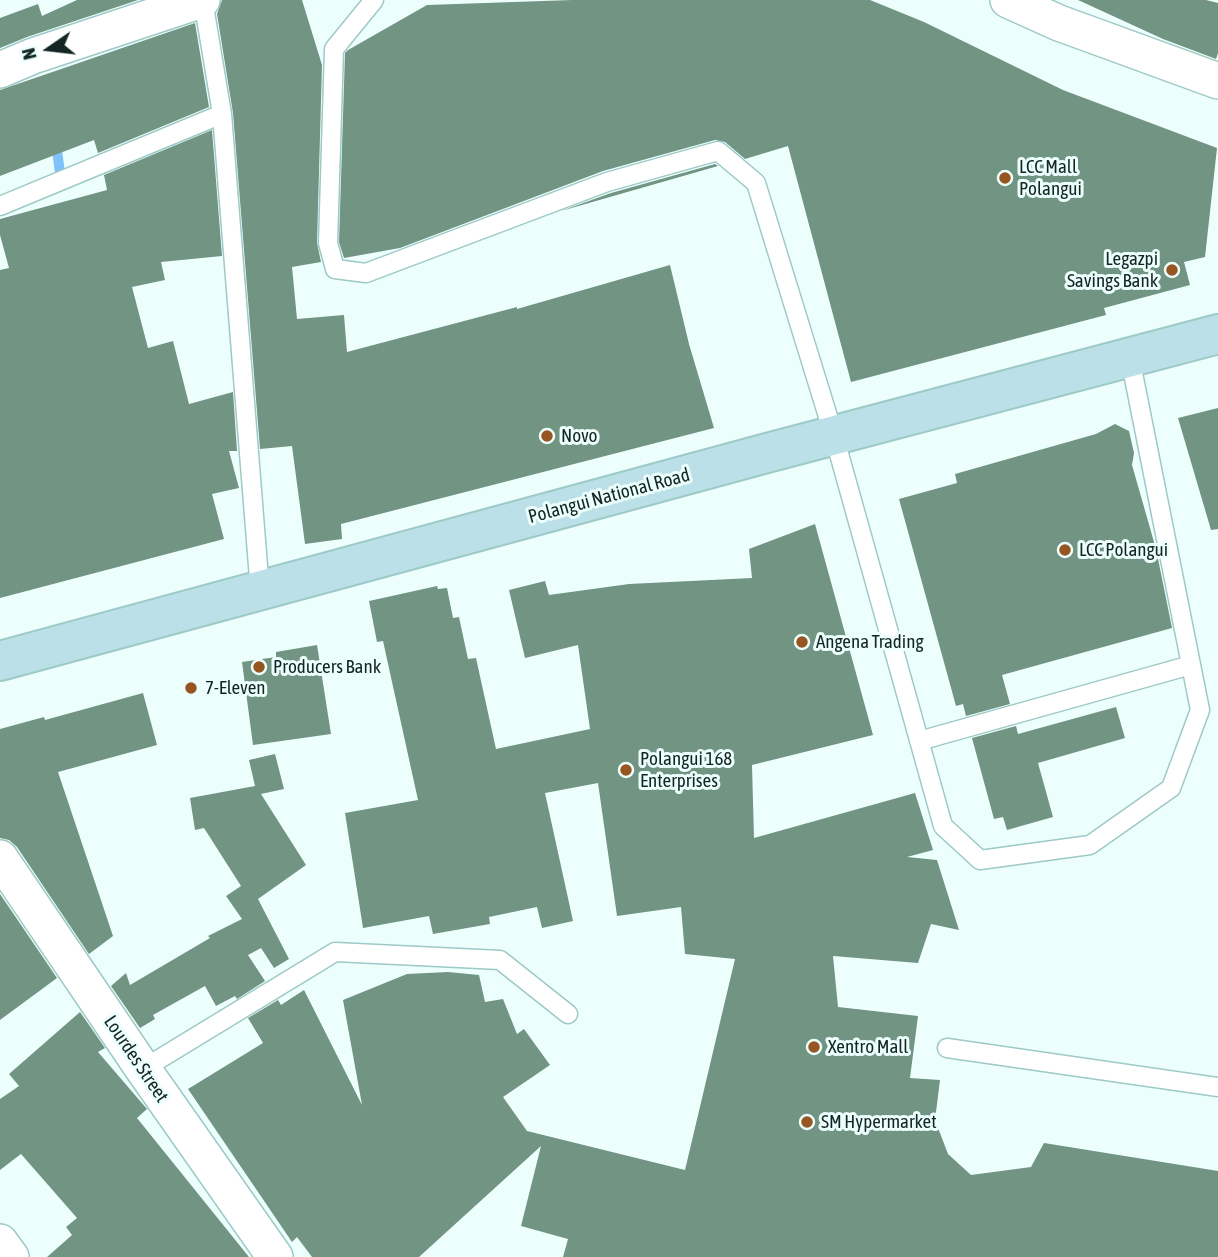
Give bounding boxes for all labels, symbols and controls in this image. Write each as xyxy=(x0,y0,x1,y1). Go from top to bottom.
north arrow xyxy=(14,14,84,84)
text: N xyxy=(17,46,41,62)
place label: LCC Mall Polangui xyxy=(1019,156,1082,200)
marker: LCC Mall Polangui xyxy=(997,170,1013,186)
place label: Legazpi Savings Bank xyxy=(1067,248,1158,292)
marker: Legazpi Savings Bank xyxy=(1164,262,1180,278)
place label: Novo xyxy=(561,425,598,447)
marker: Novo xyxy=(539,428,555,444)
street label: Polangui National Road xyxy=(526,463,692,529)
place label: LCC Polangui xyxy=(1079,539,1168,561)
marker: LCC Polangui xyxy=(1057,542,1073,558)
place label: Angena Trading xyxy=(816,631,924,653)
marker: Angena Trading xyxy=(794,634,810,650)
place label: Producers Bank xyxy=(273,656,381,678)
marker: Producers Bank xyxy=(251,659,267,675)
place label: 7-Eleven xyxy=(205,677,266,699)
marker: 7-Eleven xyxy=(183,680,199,696)
place label: Polangui 168 Enterprises xyxy=(640,748,732,792)
marker: Polangui 168 Enterprises xyxy=(618,762,634,778)
street label: Lourdes Street xyxy=(99,1011,173,1107)
place label: Xentro Mall xyxy=(828,1036,908,1058)
marker: Xentro Mall xyxy=(806,1039,822,1055)
place label: SM Hypermarket xyxy=(821,1111,937,1133)
marker: SM Hypermarket xyxy=(799,1114,815,1130)

